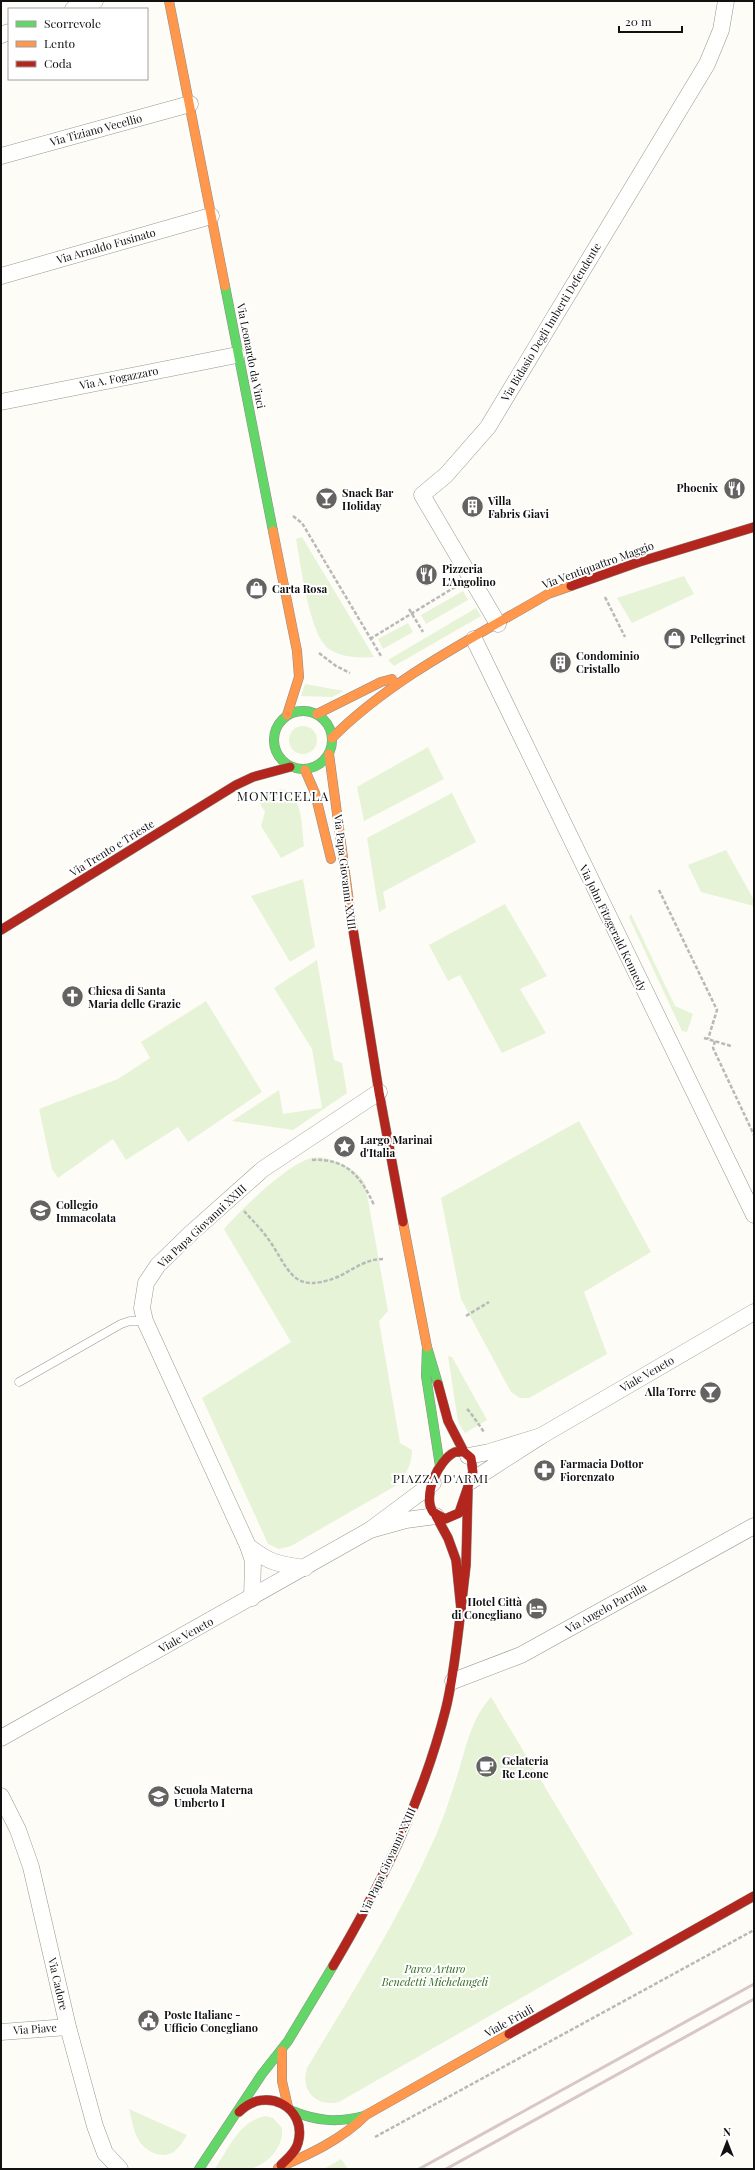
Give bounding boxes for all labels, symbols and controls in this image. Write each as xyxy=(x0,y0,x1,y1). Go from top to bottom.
legend xyxy=(8,8,148,80)
scale bar xyxy=(619,8,682,34)
text: 20 m xyxy=(625,13,652,29)
text: Scorrevole xyxy=(44,15,101,31)
text: Lento xyxy=(44,35,76,51)
text: Coda xyxy=(44,55,72,71)
street label: Via Tiziano Vecellio xyxy=(47,110,144,149)
street label: Via Arnaldo Fusinato xyxy=(54,224,157,267)
street label: Via Bidasio Degli Imberti Defendente xyxy=(497,239,604,405)
street label: Via Leonardo da Vinci xyxy=(234,301,269,410)
street label: Via A. Fogazzaro xyxy=(77,363,160,393)
restaurant icon: Phoenix xyxy=(721,475,747,501)
place label: Phoenix xyxy=(677,480,718,495)
place label: Snack Bar Holiday xyxy=(342,485,394,513)
bar icon: Snack Bar Holiday xyxy=(313,486,339,512)
place label: Villa Fabris Giavi xyxy=(487,493,549,521)
building icon: Villa Fabris Giavi xyxy=(460,494,486,520)
street label: Via Ventiquattro Maggio xyxy=(539,537,656,592)
place label: Pizzeria L'Angolino xyxy=(442,561,496,589)
restaurant icon: Pizzeria L'Angolino xyxy=(413,562,439,588)
shop icon: Carta Rosa xyxy=(243,576,269,602)
place label: Carta Rosa xyxy=(272,581,328,596)
shop icon: Pellegrinet xyxy=(661,626,687,652)
place label: Pellegrinet xyxy=(690,631,746,646)
place label: Condominio Cristallo xyxy=(576,648,639,676)
building icon: Condominio Cristallo xyxy=(548,649,574,675)
district label: MONTICELLA xyxy=(237,787,329,804)
street label: Via Papa Giovanni XXIII xyxy=(331,812,360,931)
street label: Via Trento e Trieste xyxy=(66,815,157,880)
street label: Via John Fitzgerald Kennedy xyxy=(576,861,651,994)
place label: Chiesa di Santa Maria delle Grazie xyxy=(88,983,181,1011)
church icon: Chiesa di Santa Maria delle Grazie xyxy=(59,984,85,1010)
place label: Largo Marinai d'Italia xyxy=(360,1132,433,1160)
place icon: Largo Marinai d'Italia xyxy=(331,1133,357,1159)
street label: Via Papa Giovanni XXIII xyxy=(153,1180,249,1271)
place label: Collegio Immacolata xyxy=(56,1197,116,1225)
school or university icon: Collegio Immacolata xyxy=(27,1198,53,1224)
street label: Viale Veneto xyxy=(616,1352,677,1396)
bar icon: Alla Torre xyxy=(698,1379,724,1405)
place label: Alla Torre xyxy=(644,1384,696,1399)
place label: Farmacia Dottor Fiorenzato xyxy=(560,1456,644,1484)
pharmacy icon: Farmacia Dottor Fiorenzato xyxy=(532,1457,558,1483)
district label: PIAZZA D'ARMI xyxy=(393,1470,489,1486)
street label: Via Angelo Parrilla xyxy=(562,1579,649,1637)
place label: Hotel Città di Conegliano xyxy=(451,1594,522,1622)
hotel icon: Hotel Città di Conegliano xyxy=(524,1595,550,1621)
street label: Viale Veneto xyxy=(155,1613,216,1656)
place label: Gelateria Re Leone xyxy=(502,1753,549,1781)
cafe icon: Gelateria Re Leone xyxy=(473,1754,499,1780)
place label: Scuola Materna Umberto I xyxy=(174,1782,253,1810)
school or university icon: Scuola Materna Umberto I xyxy=(146,1783,172,1809)
street label: Via Papa Giovanni XXIII xyxy=(356,1805,419,1917)
street label: Via Cadore xyxy=(45,1955,72,2012)
park label: Parco Arturo Benedetti Michelangeli xyxy=(381,1961,489,1989)
street label: Viale Friuli xyxy=(481,2001,536,2041)
place label: Poste Italiane - Ufficio Conegliano xyxy=(164,2007,258,2035)
public building icon: Poste Italiane - Ufficio Conegliano xyxy=(136,2008,162,2034)
street label: Via Piave xyxy=(12,2019,58,2038)
north arrow xyxy=(707,2122,747,2162)
text: N xyxy=(723,2124,731,2139)

